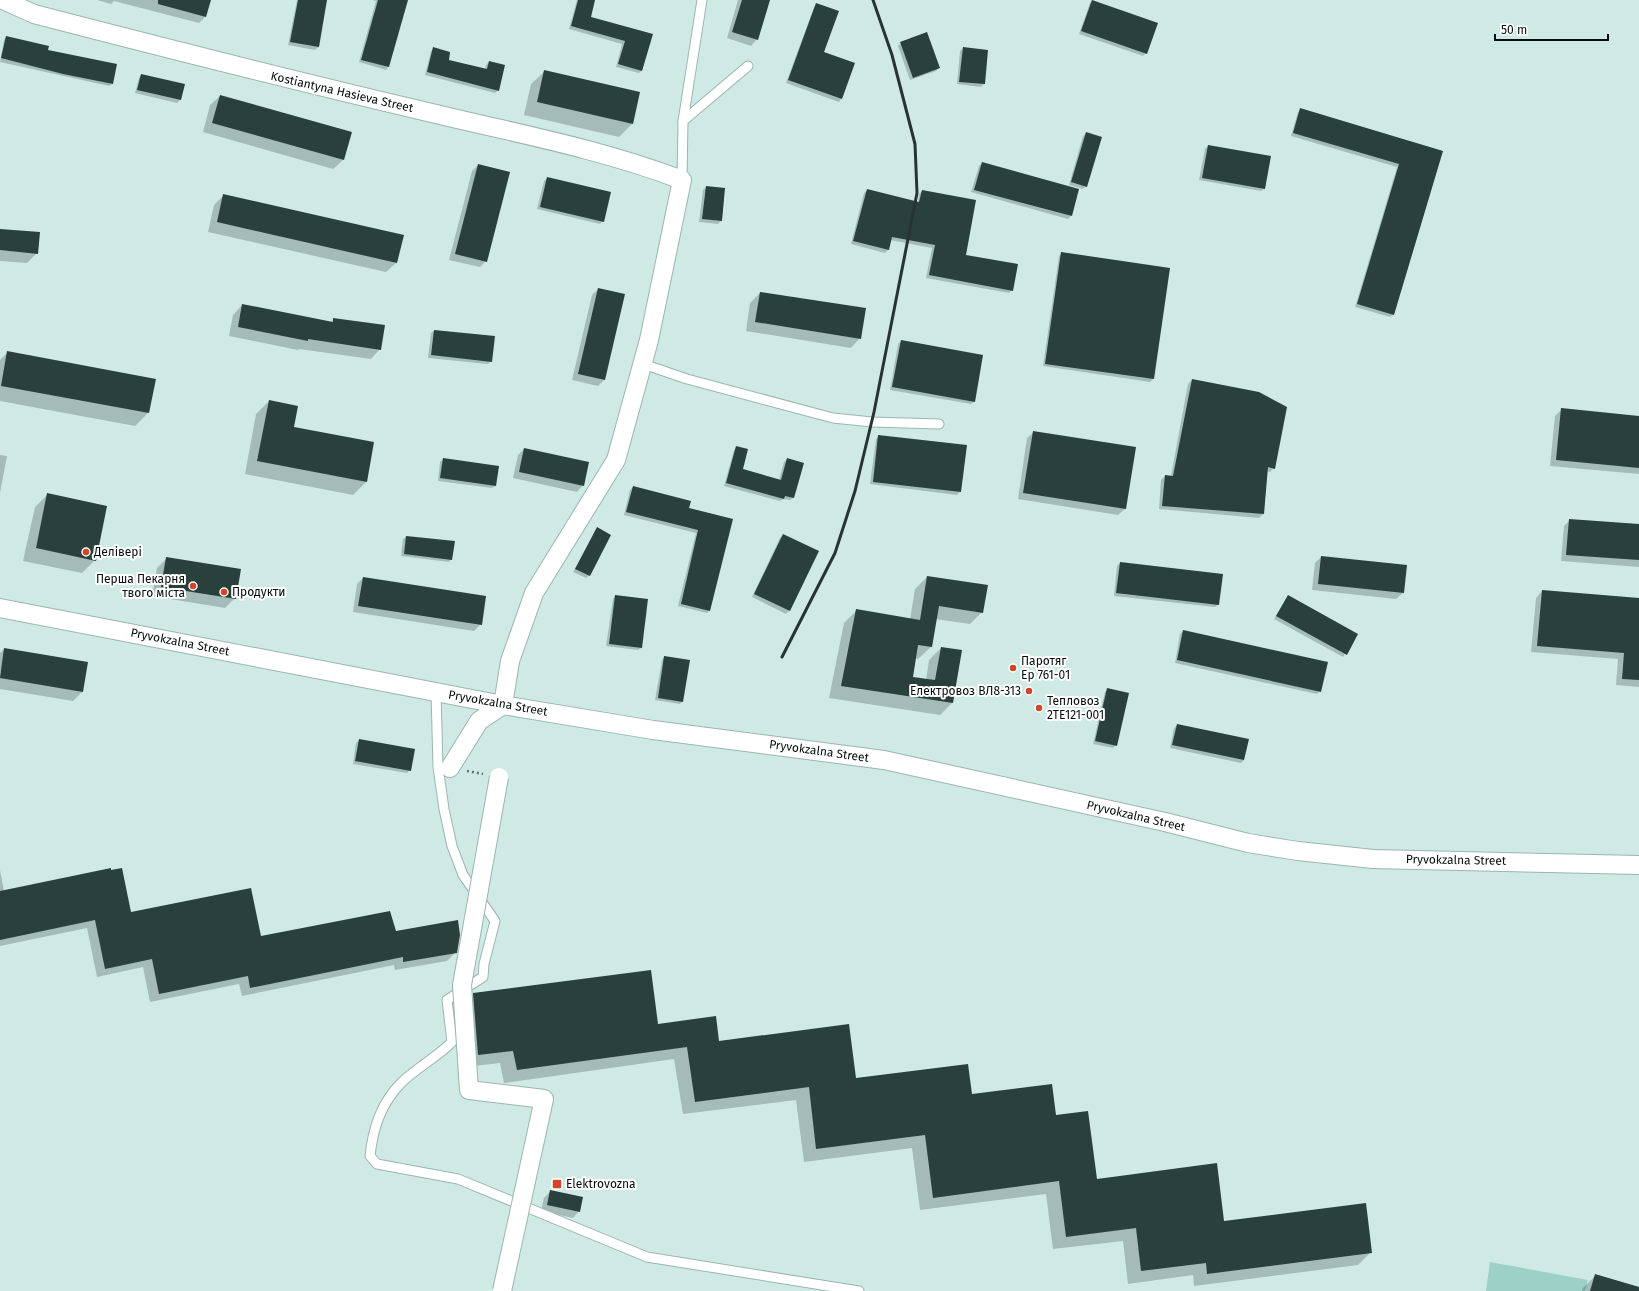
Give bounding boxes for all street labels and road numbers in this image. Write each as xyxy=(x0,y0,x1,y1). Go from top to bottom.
street label: Kostiantyna Hasieva Street xyxy=(269,69,415,115)
street label: Pryvokzalna Street xyxy=(129,626,231,659)
street label: Pryvokzalna Street xyxy=(447,687,549,719)
street label: Pryvokzalna Street xyxy=(768,737,870,765)
street label: Pryvokzalna Street xyxy=(1085,798,1187,834)
street label: Pryvokzalna Street xyxy=(1406,852,1507,868)

